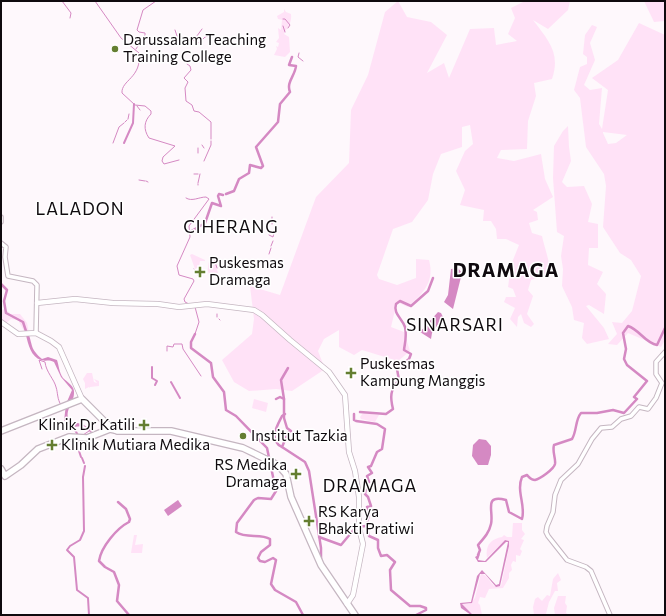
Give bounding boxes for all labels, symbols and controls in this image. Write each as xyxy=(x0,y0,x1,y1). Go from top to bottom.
place label: Darussalam Teaching Training College xyxy=(123,30,266,65)
marker: Darussalam Teaching Training College xyxy=(110,44,120,54)
district label: LALADON xyxy=(35,198,125,219)
district label: CIHERANG xyxy=(183,216,279,237)
place label: Puskesmas Dramaga xyxy=(209,253,284,288)
district label: DRAMAGA xyxy=(453,258,559,281)
marker: Puskesmas Dramaga xyxy=(194,266,206,278)
district label: SINARSARI xyxy=(406,314,504,335)
place label: Puskesmas Kampung Manggis xyxy=(360,354,486,389)
marker: Puskesmas Kampung Manggis xyxy=(345,367,357,379)
place label: Klinik Dr Katili xyxy=(38,415,135,433)
marker: Klinik Dr Katili xyxy=(138,419,150,431)
place label: Institut Tazkia xyxy=(251,426,348,444)
marker: Institut Tazkia xyxy=(238,431,248,441)
place label: Klinik Mutiara Medika xyxy=(61,435,210,453)
marker: Klinik Mutiara Medika xyxy=(46,439,58,451)
place label: RS Medika Dramaga xyxy=(215,455,287,490)
marker: RS Medika Dramaga xyxy=(290,468,302,480)
district label: DRAMAGA xyxy=(323,475,417,496)
place label: RS Karya Bhakti Pratiwi xyxy=(318,502,414,537)
marker: RS Karya Bhakti Pratiwi xyxy=(303,515,315,527)

